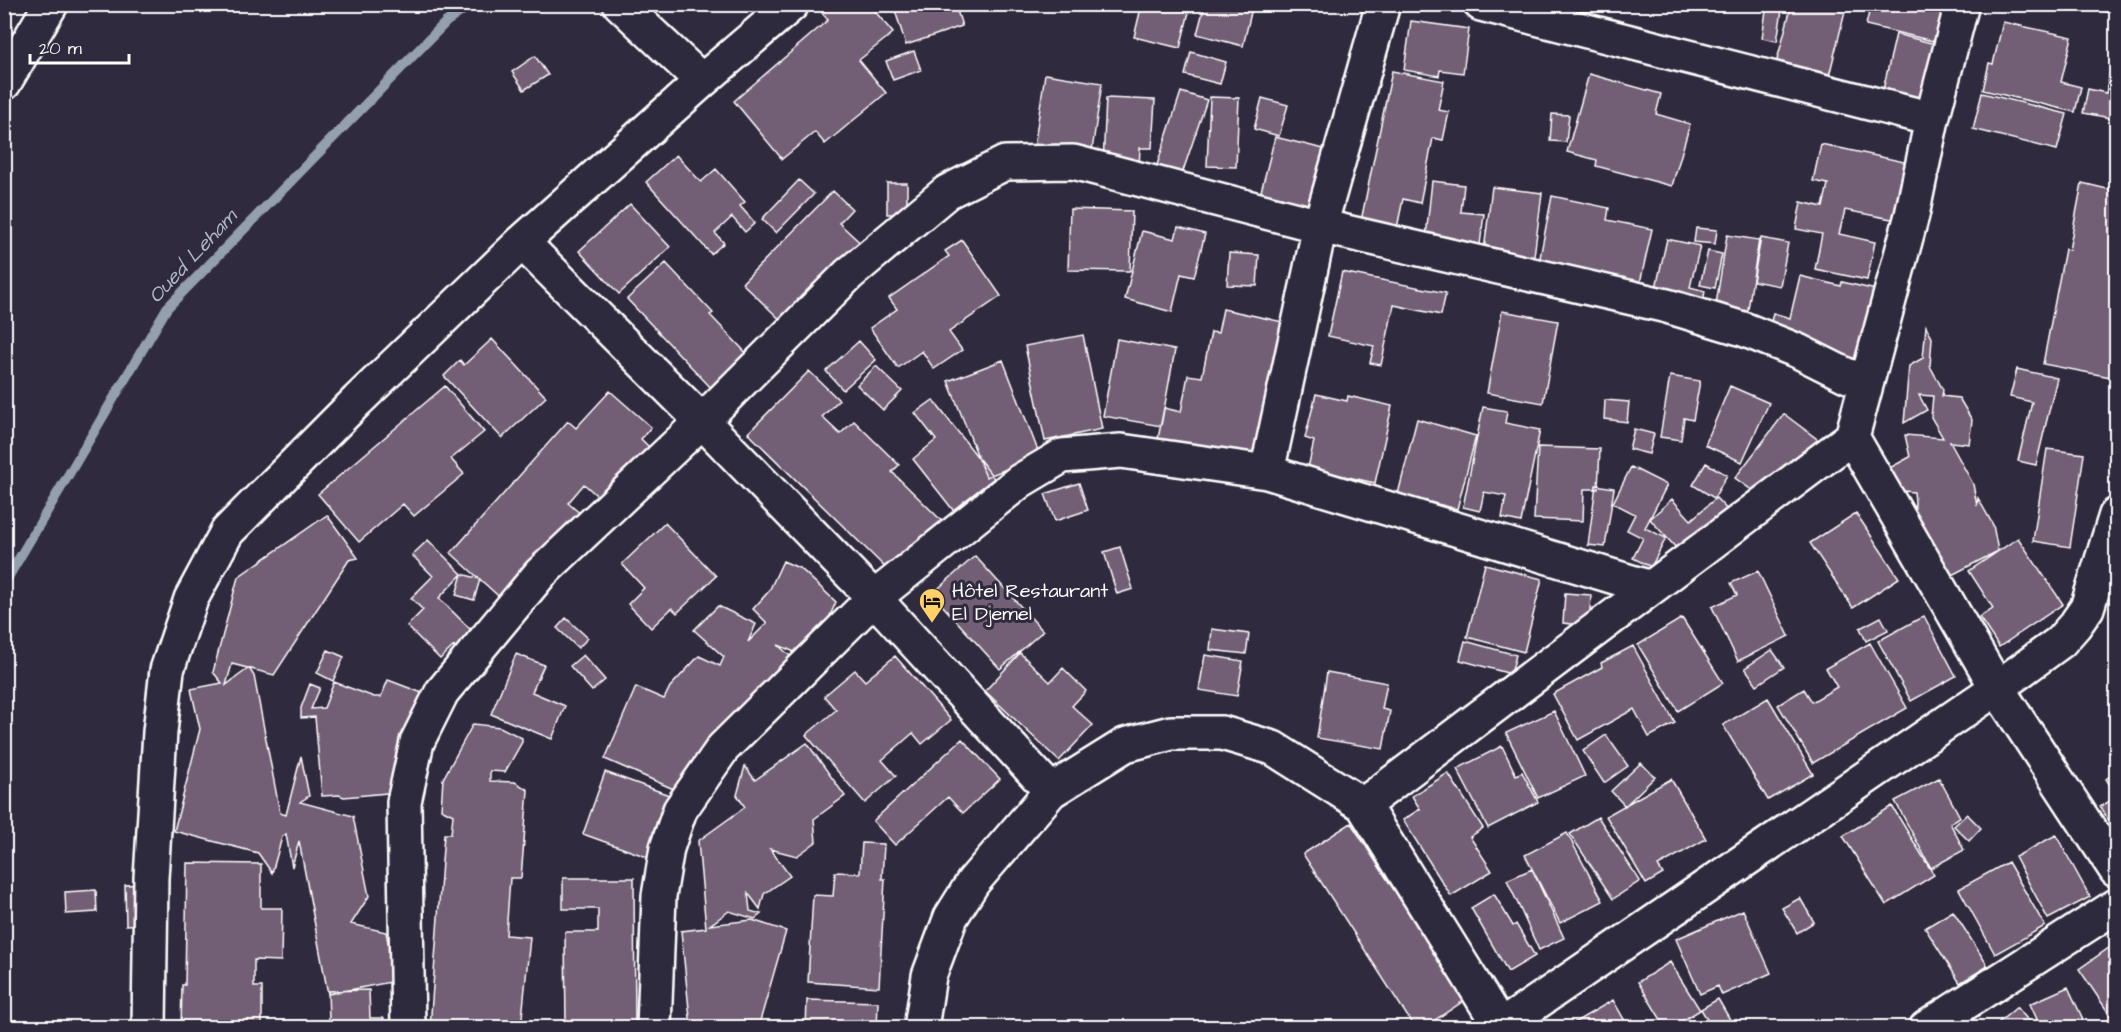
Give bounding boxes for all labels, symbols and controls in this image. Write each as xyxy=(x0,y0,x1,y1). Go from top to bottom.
scale bar xyxy=(30,27,129,65)
text: 20 m xyxy=(39,36,82,61)
water label: Oued Leham xyxy=(141,201,245,310)
place label: Hôtel Restaurant El Djemel xyxy=(952,577,1108,628)
hotel icon: Hôtel Restaurant El Djemel xyxy=(917,586,947,624)

